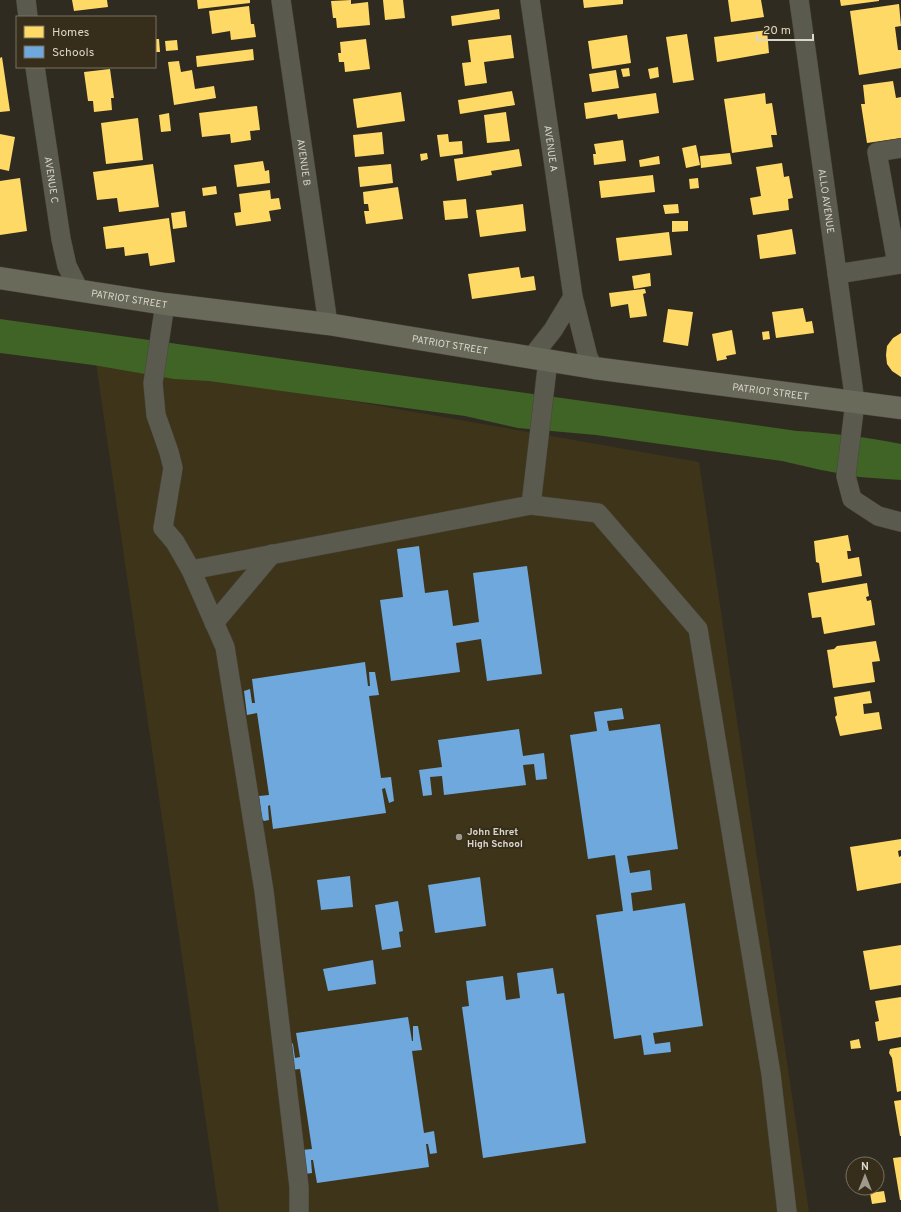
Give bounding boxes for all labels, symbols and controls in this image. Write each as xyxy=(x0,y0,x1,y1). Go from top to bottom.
legend xyxy=(16,16,156,68)
scale bar xyxy=(757,16,813,42)
text: 20 m xyxy=(763,23,791,39)
text: Homes xyxy=(52,25,89,41)
text: Schools xyxy=(52,45,94,61)
street label: AVENUE A xyxy=(540,125,560,173)
street label: AVENUE B xyxy=(293,138,313,187)
street label: AVENUE C xyxy=(41,156,60,204)
street label: ALLO AVENUE xyxy=(815,168,836,234)
street label: PATRIOT STREET xyxy=(90,287,168,312)
street label: PATRIOT STREET xyxy=(411,333,489,358)
street label: PATRIOT STREET xyxy=(731,381,810,404)
place label: John Ehret High School xyxy=(467,826,523,851)
marker: John Ehret High School xyxy=(454,832,464,842)
north arrow xyxy=(845,1156,885,1196)
text: N xyxy=(861,1160,869,1174)

